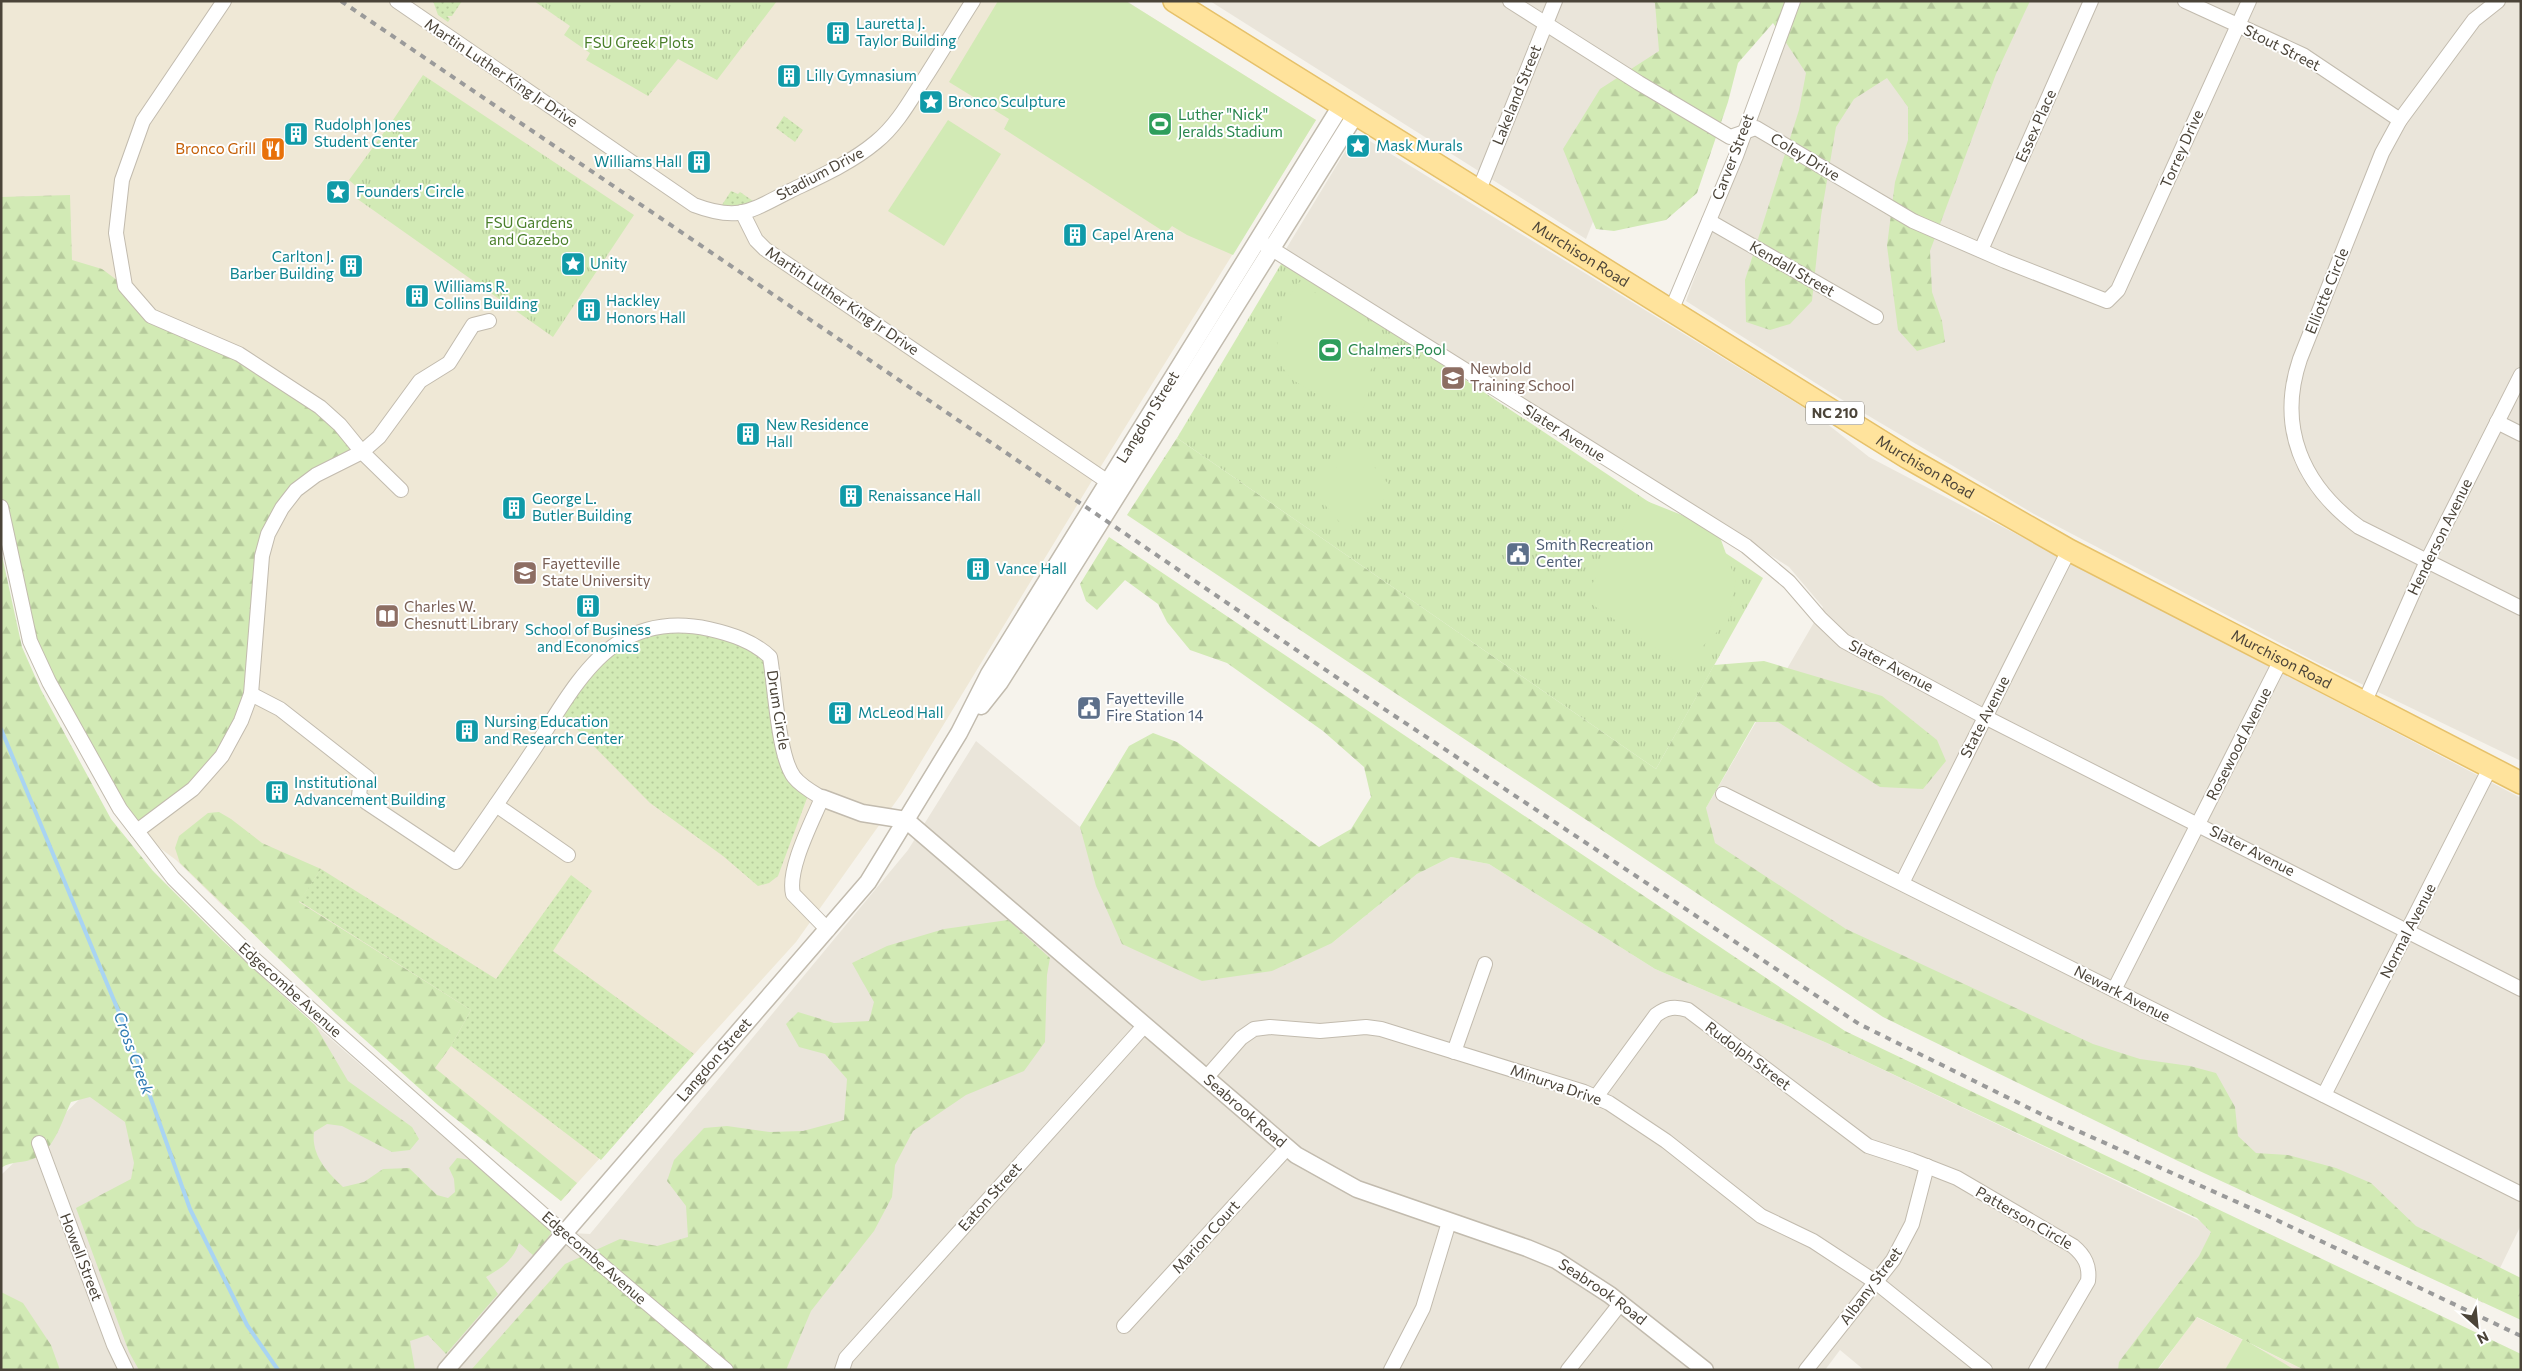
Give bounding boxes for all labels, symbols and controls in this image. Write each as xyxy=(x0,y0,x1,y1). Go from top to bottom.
street label: Martin Luther King Jr Drive xyxy=(421,14,582,130)
place label: Lauretta J. Taylor Building xyxy=(856,14,956,49)
building icon: Lauretta J. Taylor Building xyxy=(825,20,851,46)
street label: Stout Street xyxy=(2241,20,2324,74)
park label: FSU Greek Plots xyxy=(584,33,694,51)
street label: Lakeland Street xyxy=(1488,42,1544,147)
building icon: Lilly Gymnasium xyxy=(776,63,802,89)
place label: Lilly Gymnasium xyxy=(806,66,917,84)
street label: Essex Place xyxy=(2011,86,2059,165)
place icon: Bronco Sculpture xyxy=(918,89,944,115)
place label: Bronco Sculpture xyxy=(948,92,1066,110)
place label: Luther "Nick" Jeralds Stadium xyxy=(1178,105,1283,140)
street label: Torrey Drive xyxy=(2156,107,2206,191)
sports icon: Luther "Nick" Jeralds Stadium xyxy=(1147,111,1173,137)
street label: Carver Street xyxy=(1707,111,1757,202)
place label: Rudolph Jones Student Center xyxy=(314,115,418,150)
building icon: Rudolph Jones Student Center xyxy=(283,121,309,147)
street label: Coley Drive xyxy=(1768,128,1844,184)
place icon: Mask Murals xyxy=(1345,133,1371,159)
restaurant icon: Bronco Grill xyxy=(260,136,286,162)
place label: Mask Murals xyxy=(1376,136,1463,154)
place label: Bronco Grill xyxy=(175,139,256,157)
street label: Stadium Drive xyxy=(773,143,866,204)
building icon: Williams Hall xyxy=(686,149,712,175)
place label: Williams Hall xyxy=(594,152,682,170)
place icon: Founders' Circle xyxy=(325,179,351,205)
place label: Founders' Circle xyxy=(356,182,464,200)
park label: FSU Gardens and Gazebo xyxy=(485,213,573,248)
street label: Murchison Road xyxy=(1529,216,1633,290)
building icon: Capel Arena xyxy=(1062,222,1088,248)
place label: Capel Arena xyxy=(1092,225,1174,243)
street label: Kendall Street xyxy=(1747,236,1838,300)
street label: Martin Luther King Jr Drive xyxy=(762,242,923,358)
street label: Elliotte Circle xyxy=(2301,245,2352,336)
place label: Carlton J. Barber Building xyxy=(230,247,334,282)
place icon: Unity xyxy=(560,251,586,277)
building icon: Carlton J. Barber Building xyxy=(338,253,364,279)
place label: Unity xyxy=(590,254,628,272)
place label: Williams R. Collins Building xyxy=(434,277,538,312)
building icon: Williams R. Collins Building xyxy=(404,283,430,309)
place label: Hackley Honors Hall xyxy=(606,291,686,326)
building icon: Hackley Honors Hall xyxy=(576,297,602,323)
sports icon: Chalmers Pool xyxy=(1317,337,1343,363)
place label: Chalmers Pool xyxy=(1348,340,1446,358)
place label: Newbold Training School xyxy=(1470,359,1575,394)
school or university icon: Newbold Training School xyxy=(1440,365,1466,391)
street label: Langdon Street xyxy=(1112,367,1182,466)
street label: Slater Avenue xyxy=(1520,400,1609,465)
road number: NC 210 xyxy=(1806,402,1864,424)
place label: New Residence Hall xyxy=(766,415,869,450)
building icon: New Residence Hall xyxy=(735,421,761,447)
street label: Murchison Road xyxy=(1873,430,1978,502)
street label: Henderson Avenue xyxy=(2403,475,2475,598)
building icon: Renaissance Hall xyxy=(838,483,864,509)
place label: Renaissance Hall xyxy=(868,486,981,504)
place label: George L. Butler Building xyxy=(532,489,632,524)
building icon: George L. Butler Building xyxy=(501,495,527,521)
place label: Smith Recreation Center xyxy=(1536,535,1653,570)
public building icon: Smith Recreation Center xyxy=(1505,541,1531,567)
place label: Fayetteville State University xyxy=(542,554,651,589)
building icon: Vance Hall xyxy=(965,556,991,582)
place label: Vance Hall xyxy=(996,559,1067,577)
school or university icon: Fayetteville State University xyxy=(512,560,538,586)
building icon: School of Business and Economics xyxy=(575,593,601,619)
place label: Charles W. Chesnutt Library xyxy=(404,597,519,632)
library icon: Charles W. Chesnutt Library xyxy=(374,603,400,629)
place label: School of Business and Economics xyxy=(525,620,651,655)
street label: Murchison Road xyxy=(2229,625,2335,692)
street label: Slater Avenue xyxy=(1846,635,1937,695)
street label: Drum Circle xyxy=(764,669,794,751)
street label: State Avenue xyxy=(1956,673,2012,760)
street label: Rosewood Avenue xyxy=(2202,684,2274,803)
place label: Fayetteville Fire Station 14 xyxy=(1106,689,1203,724)
public building icon: Fayetteville Fire Station 14 xyxy=(1076,695,1102,721)
building icon: McLeod Hall xyxy=(827,700,853,726)
place label: McLeod Hall xyxy=(858,703,943,721)
place label: Nursing Education and Research Center xyxy=(484,712,623,747)
building icon: Nursing Education and Research Center xyxy=(454,718,480,744)
place label: Institutional Advancement Building xyxy=(294,773,446,808)
building icon: Institutional Advancement Building xyxy=(264,779,290,805)
street label: Slater Avenue xyxy=(2207,821,2298,879)
street label: Normal Avenue xyxy=(2376,880,2439,981)
street label: Edgecombe Avenue xyxy=(235,938,346,1040)
street label: Newark Avenue xyxy=(2071,961,2174,1025)
water label: Cross Creek xyxy=(111,1009,158,1097)
street label: Langdon Street xyxy=(672,1014,754,1105)
street label: Rudolph Street xyxy=(1702,1017,1795,1093)
street label: Minurva Drive xyxy=(1508,1060,1605,1108)
street label: Seabrook Road xyxy=(1201,1070,1291,1151)
street label: Eaton Street xyxy=(954,1158,1025,1234)
street label: Patterson Circle xyxy=(1973,1182,2076,1252)
street label: Marion Court xyxy=(1168,1196,1243,1277)
street label: Edgecombe Avenue xyxy=(539,1207,651,1308)
street label: Howell Street xyxy=(57,1210,107,1303)
street label: Albany Street xyxy=(1835,1243,1905,1328)
street label: Seabrook Road xyxy=(1556,1254,1650,1328)
north arrow xyxy=(2452,1301,2502,1351)
text: N xyxy=(2475,1328,2492,1348)

